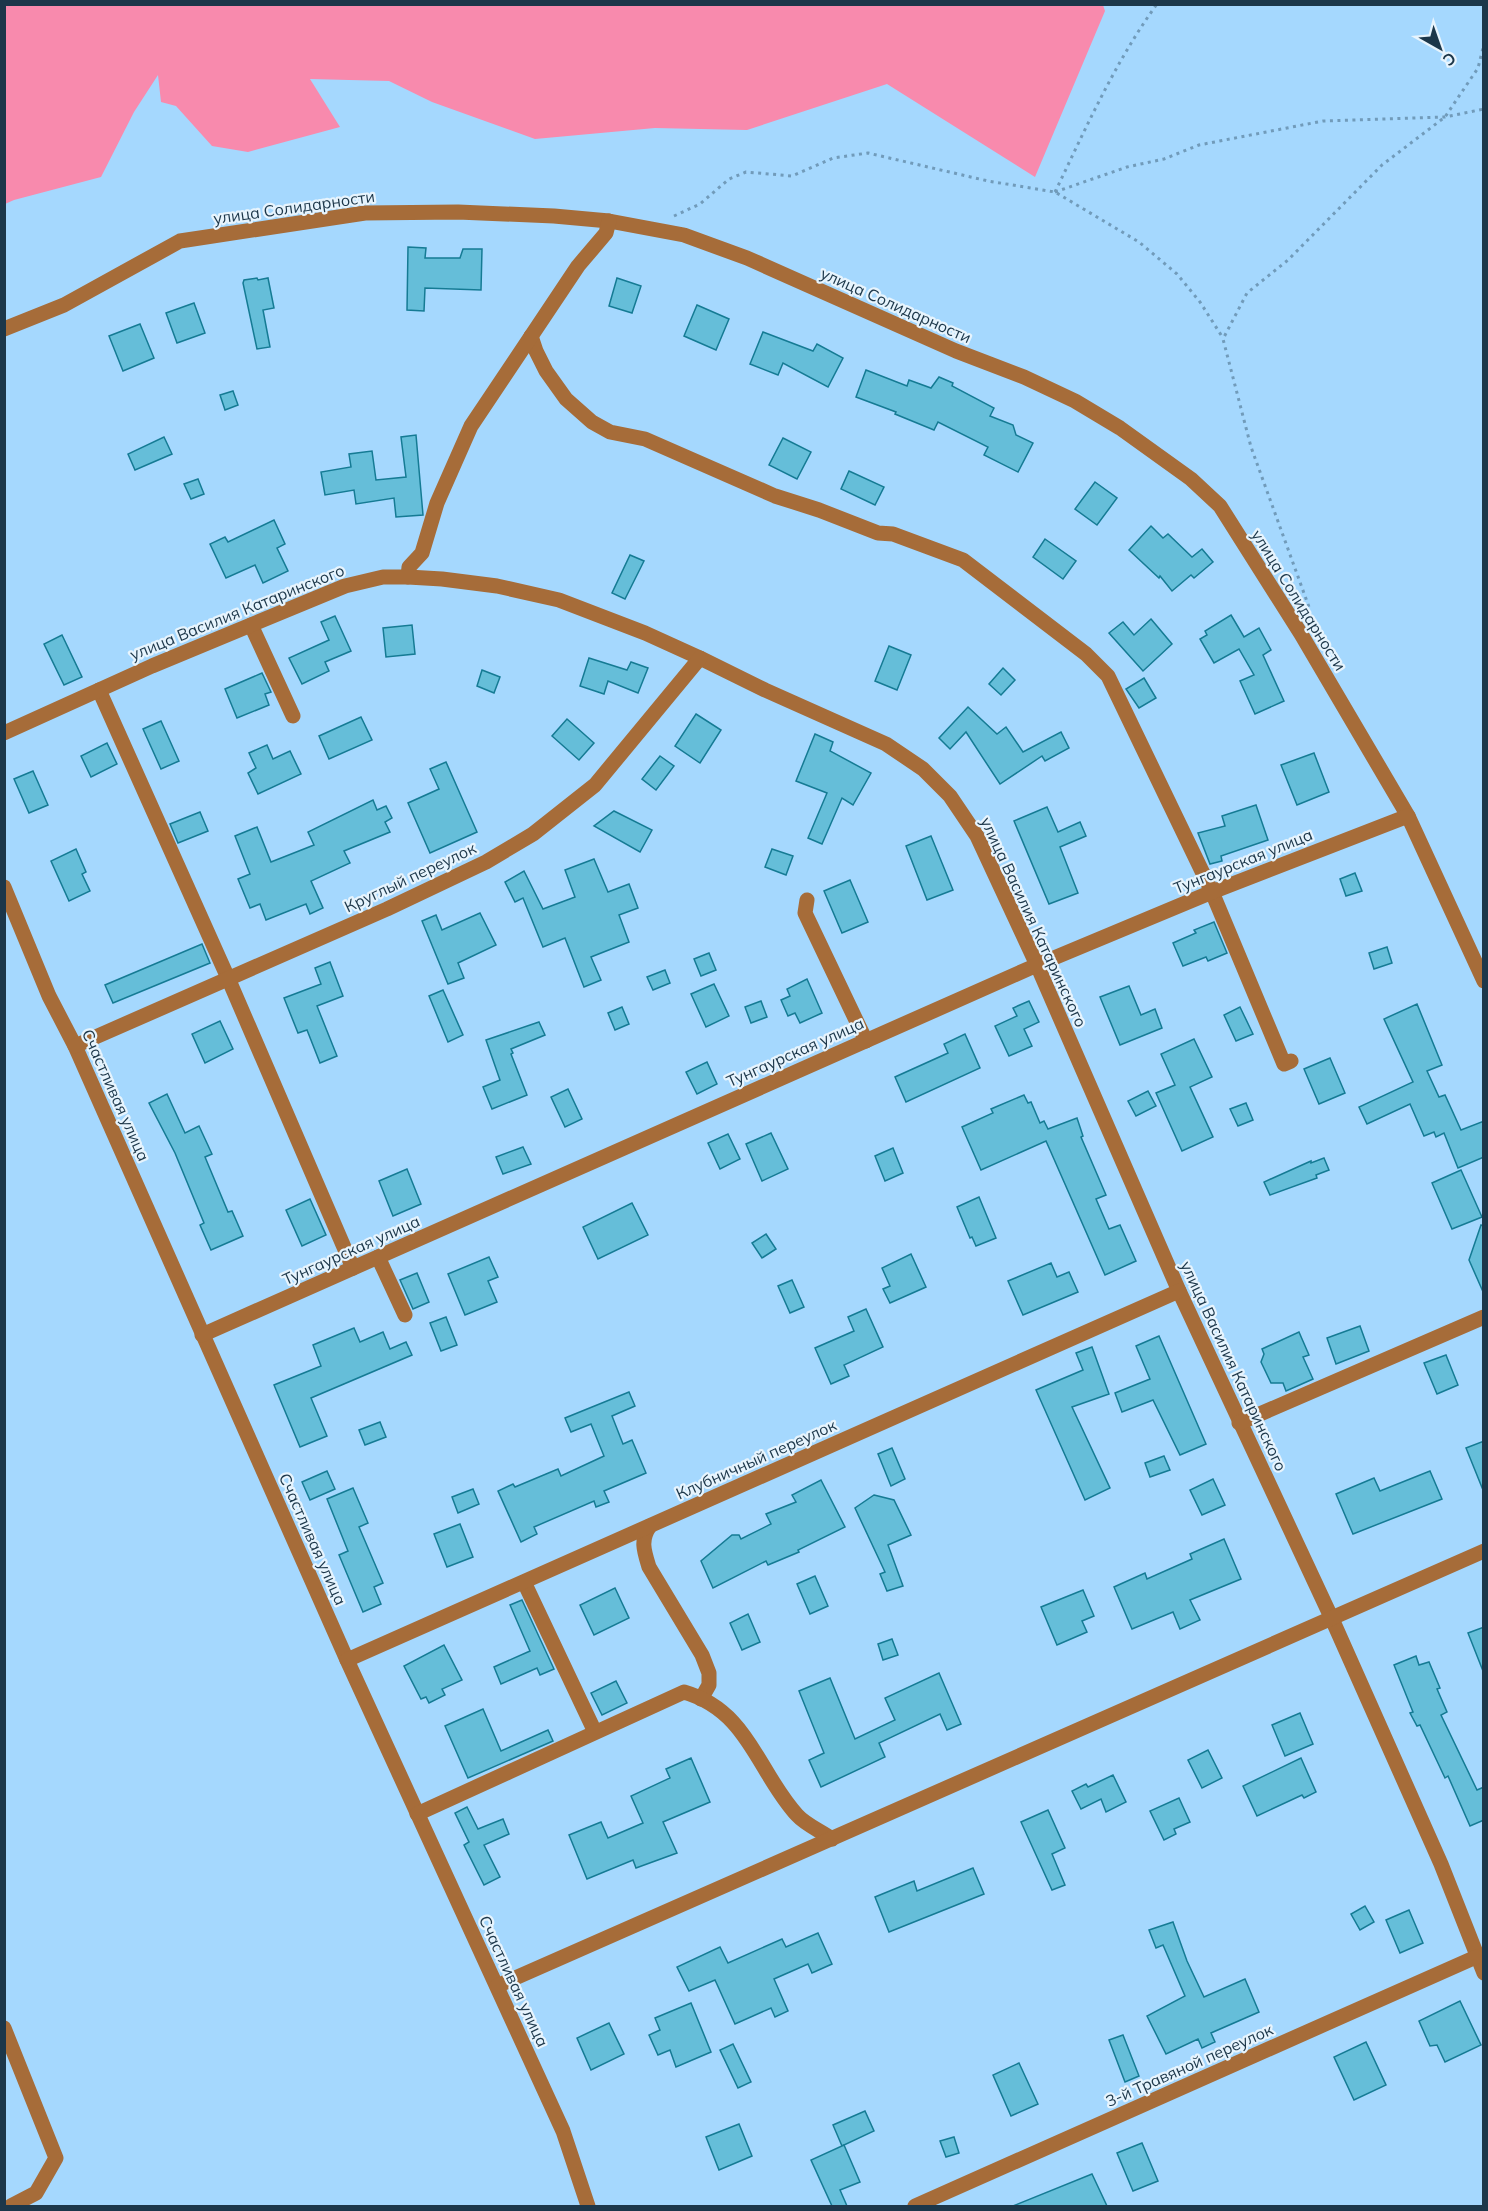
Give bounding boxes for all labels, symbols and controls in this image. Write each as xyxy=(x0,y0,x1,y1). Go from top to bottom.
north arrow xyxy=(1410,18,1470,78)
text: С xyxy=(1439,48,1460,71)
street label: улица Солидарности xyxy=(212,186,376,228)
street label: улица Солидарности xyxy=(818,263,974,347)
street label: улица Солидарности xyxy=(1247,526,1351,674)
street label: улица Василия Катаринского xyxy=(127,560,347,664)
street label: улица Василия Катаринского xyxy=(976,814,1092,1030)
street label: Тунгаурская улица xyxy=(1171,824,1315,898)
street label: Круглый переулок xyxy=(341,838,479,916)
street label: Тунгаурская улица xyxy=(723,1013,867,1091)
street label: Счастливая улица xyxy=(78,1026,154,1164)
street label: Тунгаурская улица xyxy=(279,1211,423,1289)
street label: улица Василия Катаринского xyxy=(1176,1258,1292,1474)
street label: Клубничный переулок xyxy=(673,1414,840,1503)
street label: Счастливая улица xyxy=(275,1470,351,1608)
street label: Счастливая улица xyxy=(475,1912,553,2050)
street label: 3-й Травяной переулок xyxy=(1102,2019,1276,2111)

